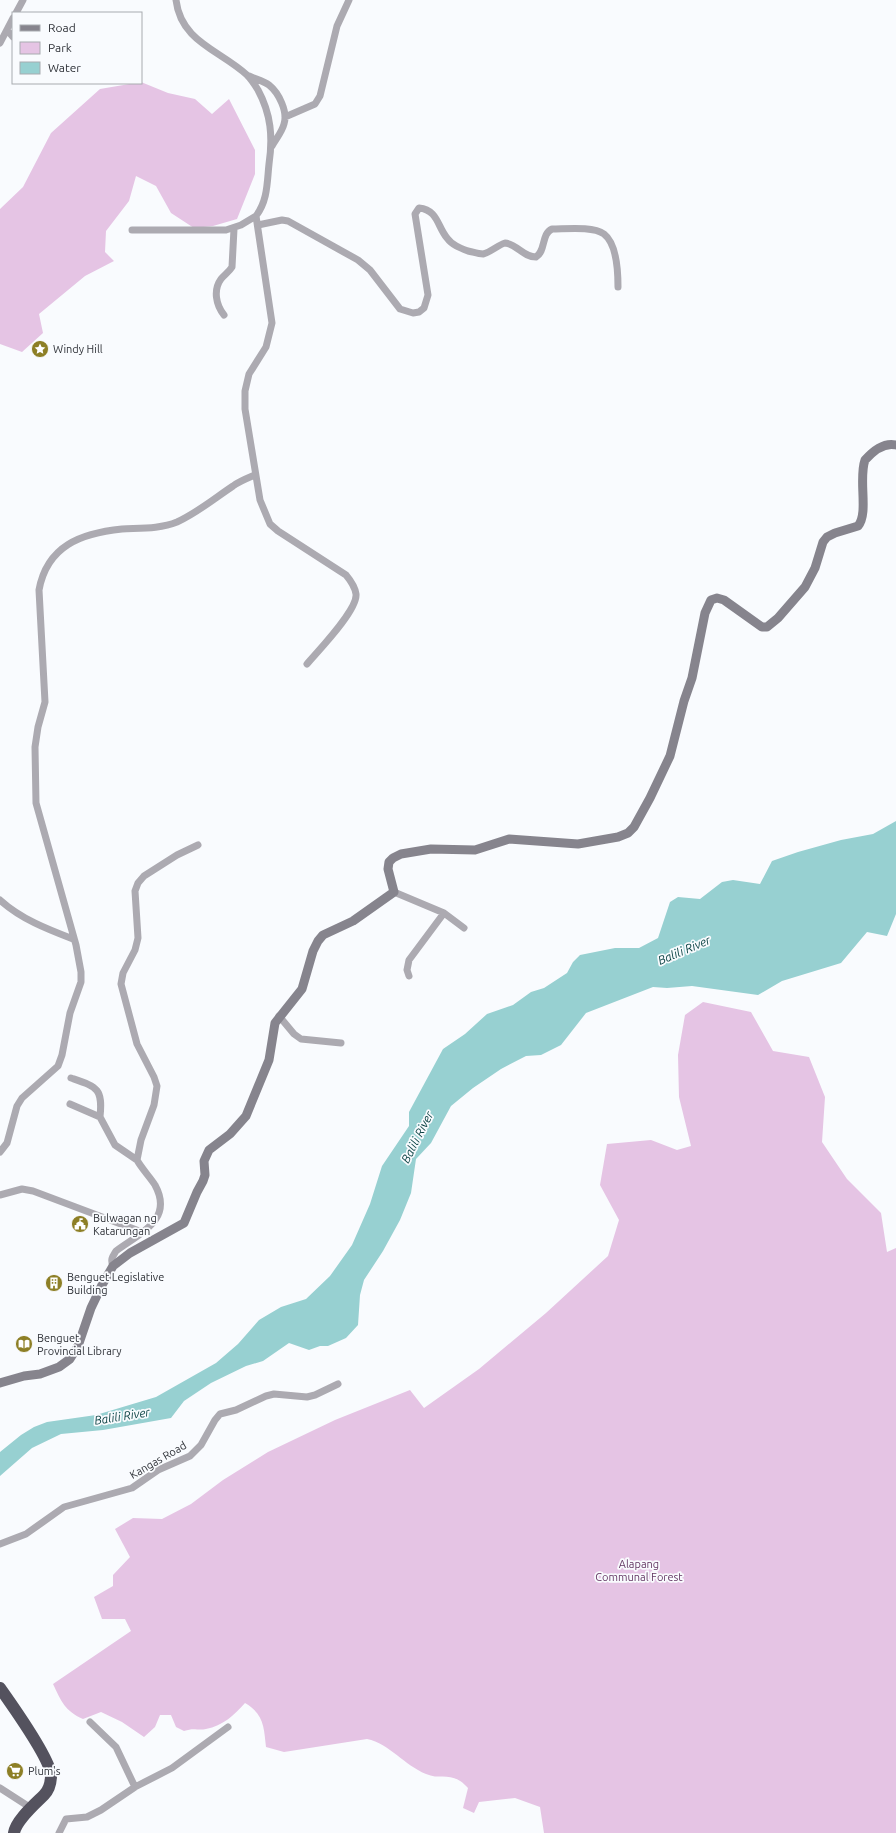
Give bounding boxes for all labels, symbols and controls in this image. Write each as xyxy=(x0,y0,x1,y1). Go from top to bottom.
legend xyxy=(12,12,142,84)
text: Road xyxy=(48,21,76,34)
text: Park xyxy=(48,41,72,54)
text: Water xyxy=(48,61,81,74)
place icon: Windy Hill xyxy=(30,339,50,359)
place label: Windy Hill xyxy=(53,343,103,355)
water label: Balili River xyxy=(656,933,713,967)
water label: Balili River xyxy=(398,1109,436,1165)
place label: Bulwagan ng Katarungan xyxy=(93,1212,157,1237)
public building icon: Bulwagan ng Katarungan xyxy=(70,1214,90,1234)
place label: Benguet Legislative Building xyxy=(67,1271,164,1296)
building icon: Benguet Legislative Building xyxy=(44,1273,64,1293)
place label: Benguet Provincial Library xyxy=(37,1332,122,1357)
library icon: Benguet Provincial Library xyxy=(14,1334,34,1354)
water label: Balili River xyxy=(93,1405,151,1427)
street label: Kangas Road xyxy=(128,1439,188,1481)
park label: Alapang Communal Forest xyxy=(595,1558,683,1583)
supermarket icon: Plum's xyxy=(5,1761,25,1781)
place label: Plum's xyxy=(28,1765,61,1777)

